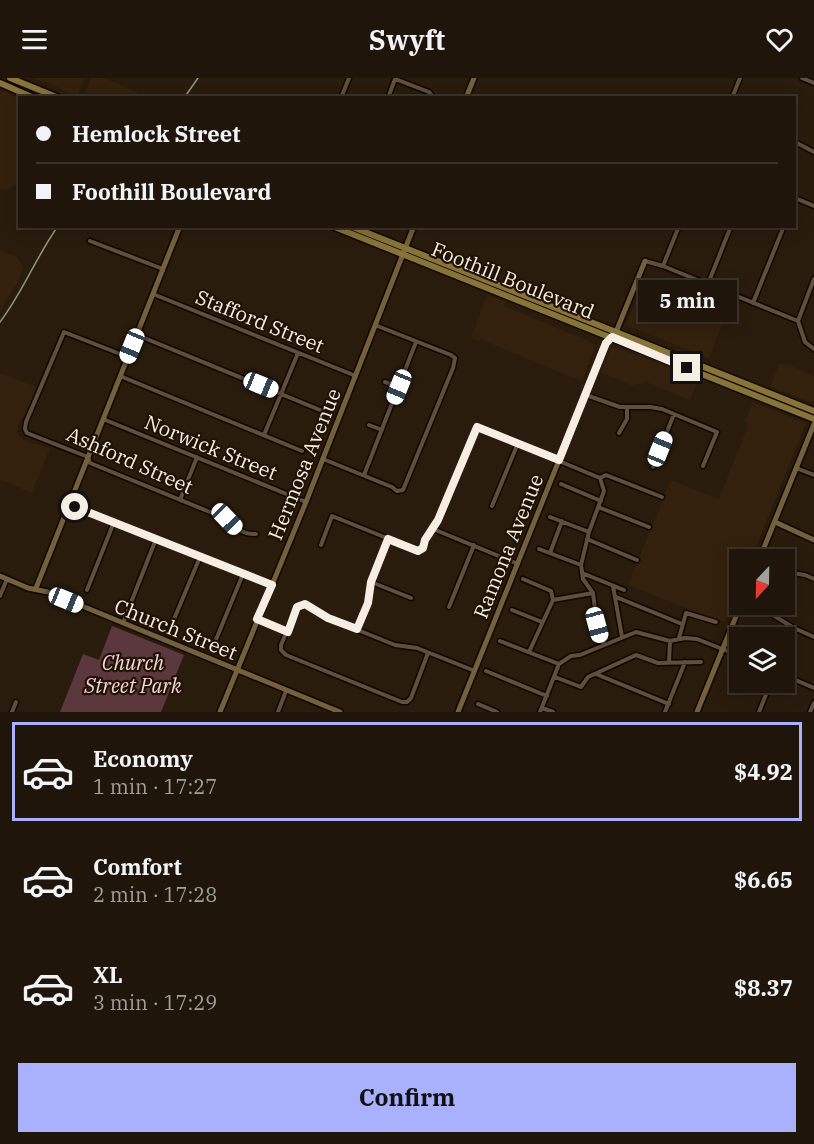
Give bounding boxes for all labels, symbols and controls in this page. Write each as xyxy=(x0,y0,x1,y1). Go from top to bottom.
text: Swyft xyxy=(369,22,445,57)
icon: menu xyxy=(18,23,51,56)
icon: heart xyxy=(763,23,796,56)
text: Hemlock Street xyxy=(72,119,240,148)
text: Foothill Boulevard xyxy=(72,177,271,206)
street label: Foothill Boulevard xyxy=(428,235,598,325)
callout: 5 min xyxy=(638,281,736,323)
street label: Stafford Street xyxy=(192,283,328,359)
text: 5 min xyxy=(660,287,716,314)
car xyxy=(117,326,147,366)
route end xyxy=(673,354,700,381)
car xyxy=(384,367,414,407)
car xyxy=(241,370,281,400)
street label: Hermosa Avenue xyxy=(261,384,347,544)
street label: Norwick Street xyxy=(141,408,281,486)
street label: Ashford Street xyxy=(62,420,198,500)
car xyxy=(645,429,675,469)
street label: Ramona Avenue xyxy=(467,470,549,622)
route start xyxy=(61,493,88,520)
car xyxy=(208,500,246,538)
north arrow xyxy=(729,549,795,615)
map controls xyxy=(729,549,795,693)
car xyxy=(46,585,86,615)
street label: Church Street xyxy=(111,592,241,666)
car xyxy=(584,605,610,645)
button: layers xyxy=(729,627,795,693)
park label: Church Street Park xyxy=(83,649,182,699)
text: Economy xyxy=(93,744,193,773)
icon: car xyxy=(21,745,75,799)
text: $4.92 xyxy=(734,757,793,786)
text: 1 min · 17:27 xyxy=(93,773,217,800)
text: Comfort xyxy=(93,852,182,881)
icon: car xyxy=(21,853,75,907)
text: $6.65 xyxy=(734,865,793,894)
text: 2 min · 17:28 xyxy=(93,881,217,908)
text: XL xyxy=(93,960,123,989)
icon: car xyxy=(21,961,75,1015)
text: $8.37 xyxy=(734,973,793,1002)
text: 3 min · 17:29 xyxy=(93,989,217,1016)
button: Confirm xyxy=(18,1063,796,1132)

